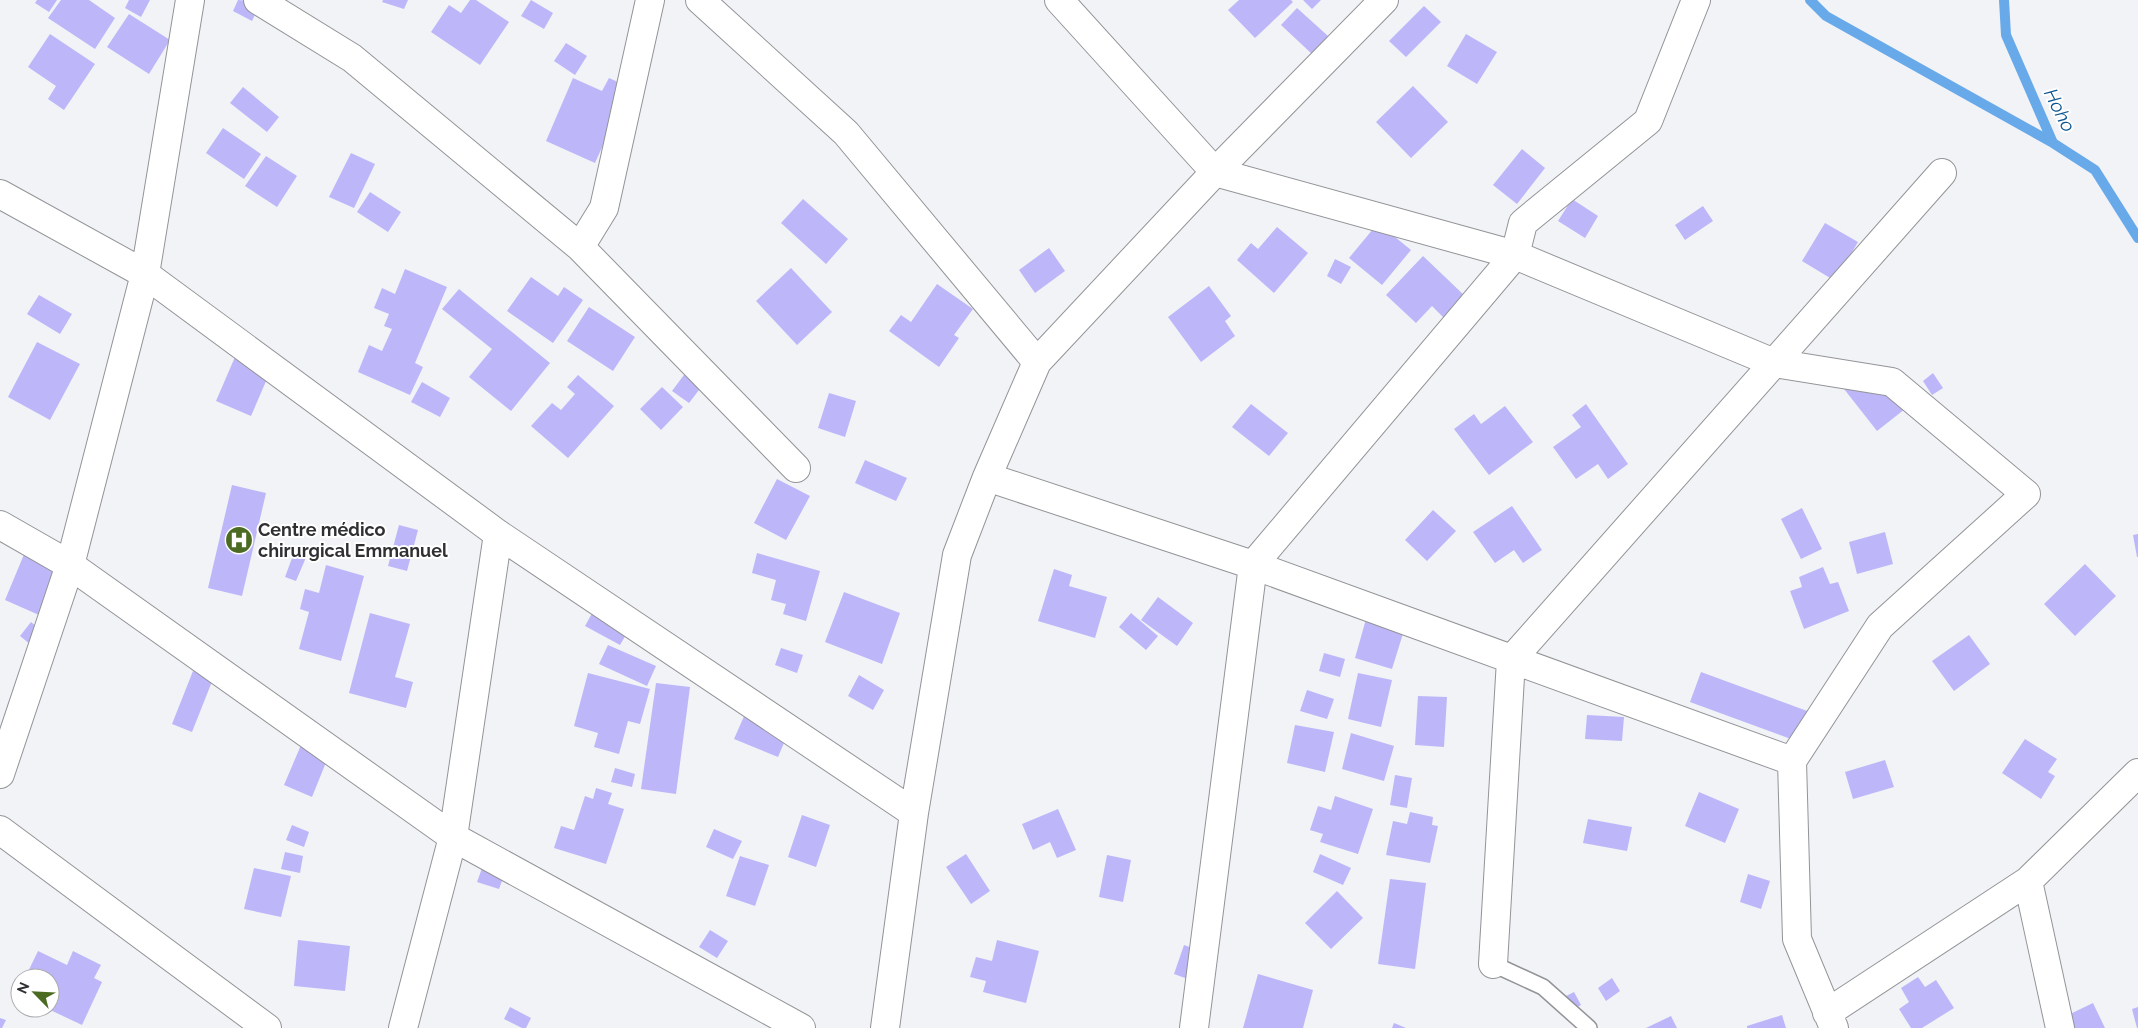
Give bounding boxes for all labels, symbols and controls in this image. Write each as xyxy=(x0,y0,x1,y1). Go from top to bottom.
water label: Hoho xyxy=(2040,85,2080,135)
place label: Centre médico chirurgical Emmanuel xyxy=(258,519,448,561)
hospital icon: Centre médico chirurgical Emmanuel xyxy=(224,525,254,555)
north arrow xyxy=(10,968,60,1018)
text: N xyxy=(14,980,33,996)

